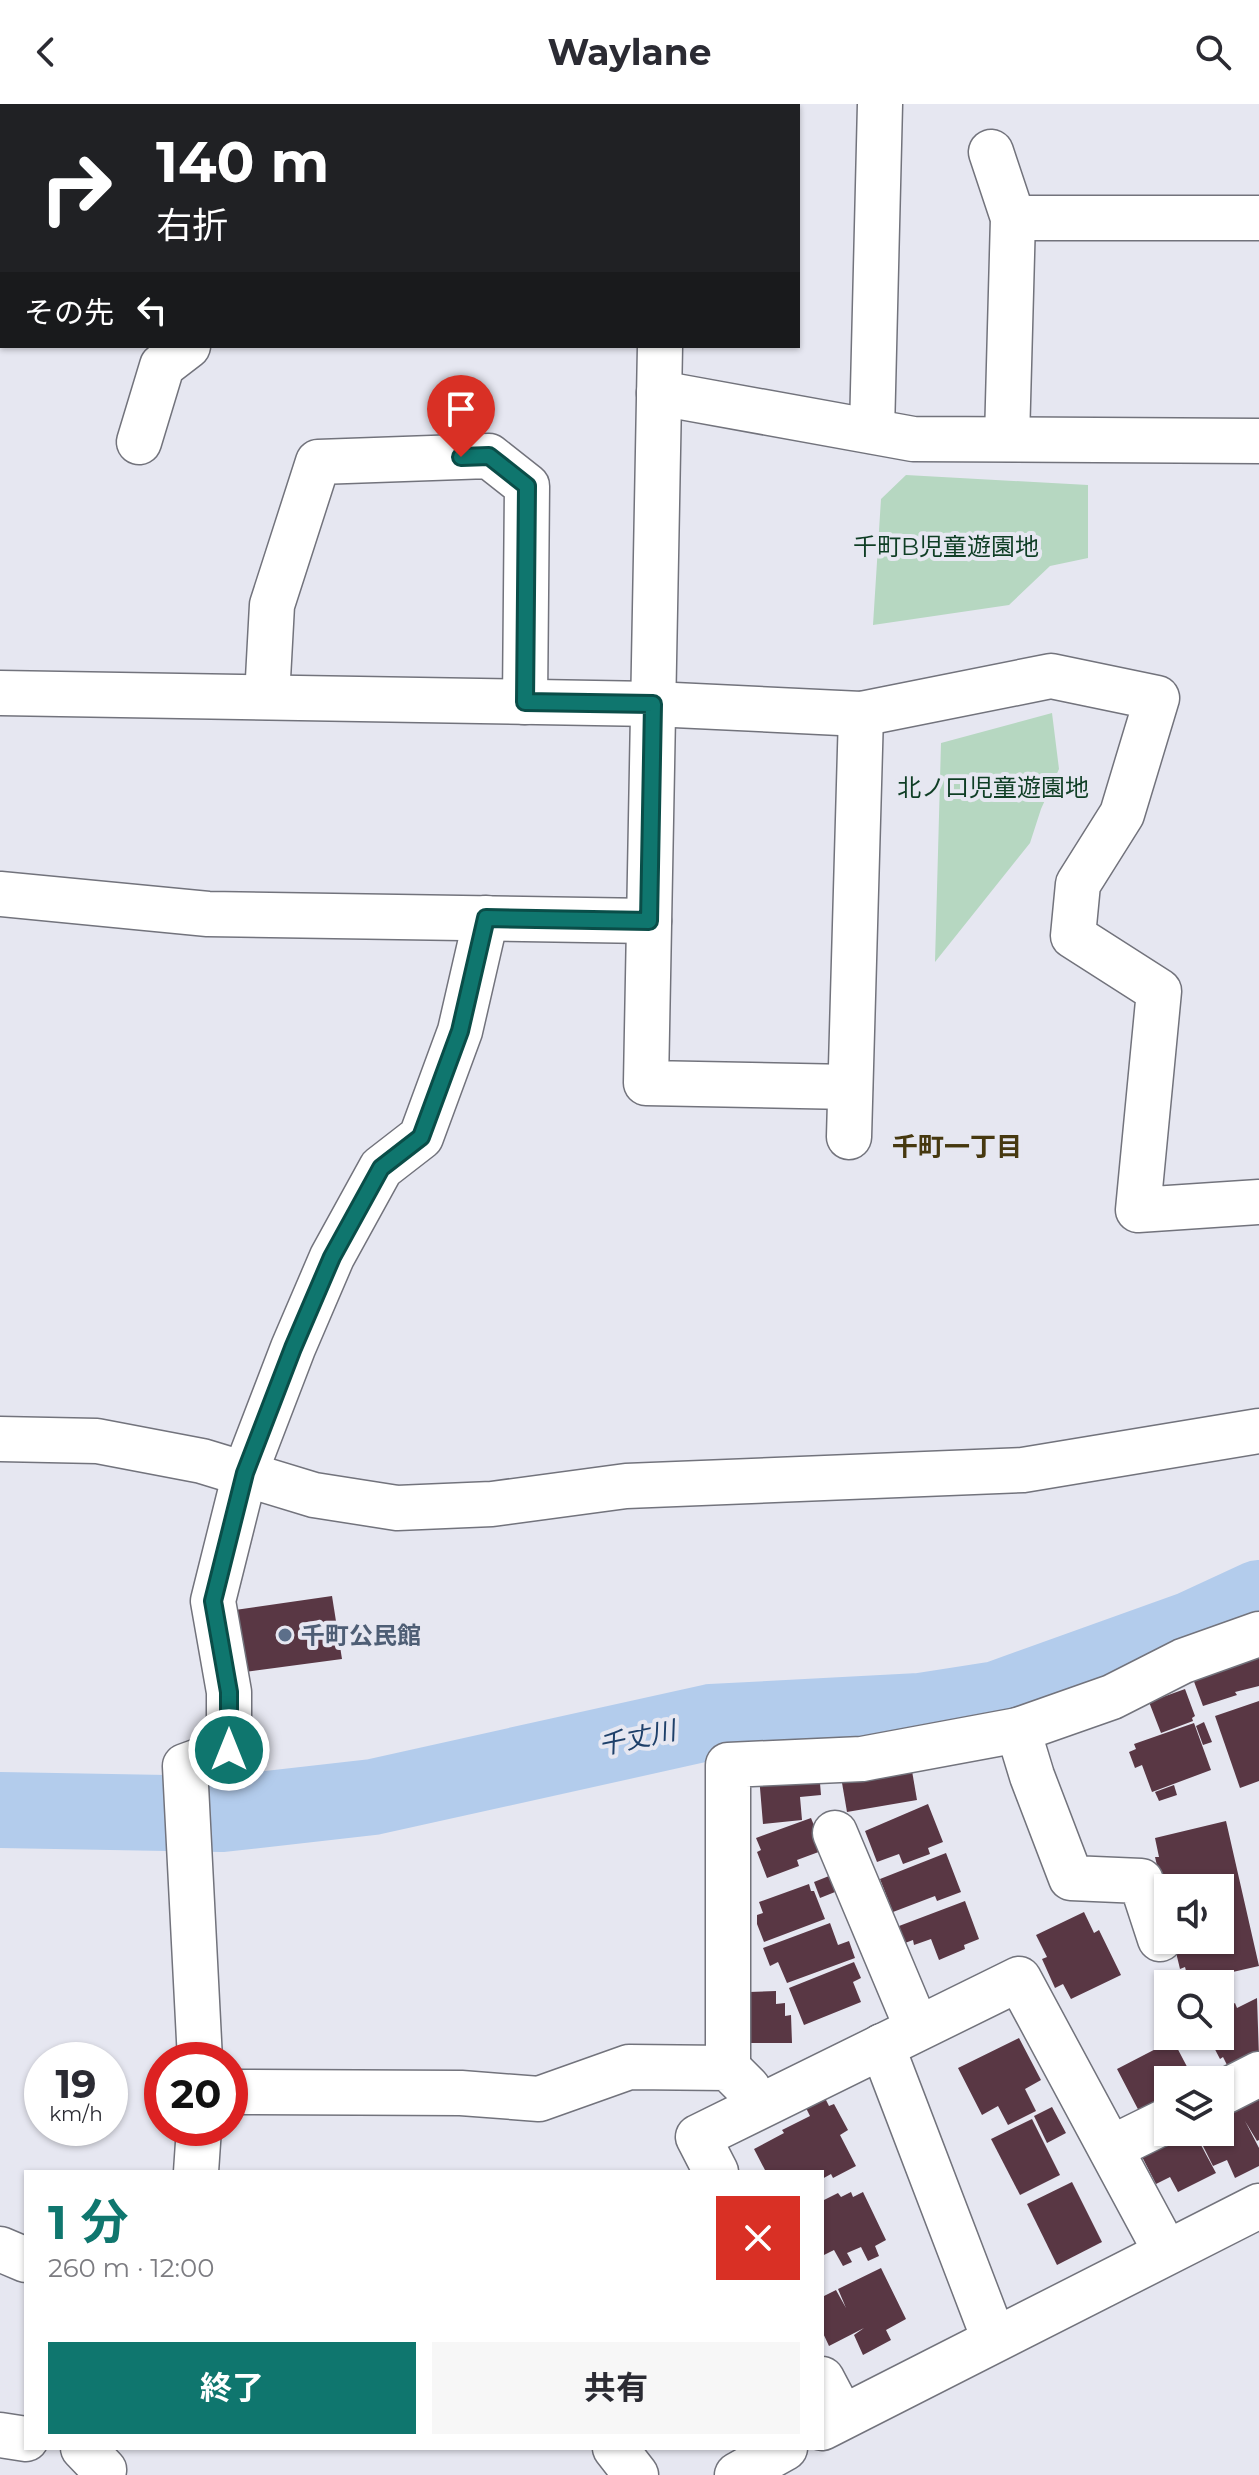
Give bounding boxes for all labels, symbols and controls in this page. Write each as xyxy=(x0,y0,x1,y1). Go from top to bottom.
icon: back xyxy=(24,30,68,74)
text: Waylane xyxy=(547,30,712,74)
icon: search xyxy=(1191,30,1235,74)
text: 140 m xyxy=(156,128,329,196)
icon: right xyxy=(24,136,128,240)
text: 右折 xyxy=(156,203,228,247)
icon: left xyxy=(130,288,174,332)
text: その先 xyxy=(24,294,114,331)
pin xyxy=(427,375,495,457)
icon: arrive xyxy=(439,387,483,431)
park label: 千町B児童遊園地 xyxy=(853,532,1039,561)
park label: 北ノ口児童遊園地 xyxy=(897,773,1089,802)
district label: 千町一丁目 xyxy=(892,1131,1022,1163)
place label: 千町公民館 xyxy=(301,1621,421,1650)
marker: 千町公民館 xyxy=(276,1626,294,1644)
position arrow xyxy=(187,1708,271,1792)
water label: 千丈川 xyxy=(596,1714,681,1762)
map controls xyxy=(1154,1874,1234,2146)
button: sound xyxy=(1154,1874,1234,1954)
button: search xyxy=(1154,1970,1234,2050)
speed limit sign: 20 xyxy=(144,2042,248,2146)
text: 19 xyxy=(55,2059,97,2108)
button: layers xyxy=(1154,2066,1234,2146)
text: km/h xyxy=(49,2102,103,2126)
text: 1 分 xyxy=(48,2193,128,2251)
button: close xyxy=(716,2196,800,2280)
text: 260 m · 12:00 xyxy=(48,2252,214,2284)
button: 終了 xyxy=(48,2342,416,2434)
button: 共有 xyxy=(432,2342,800,2434)

